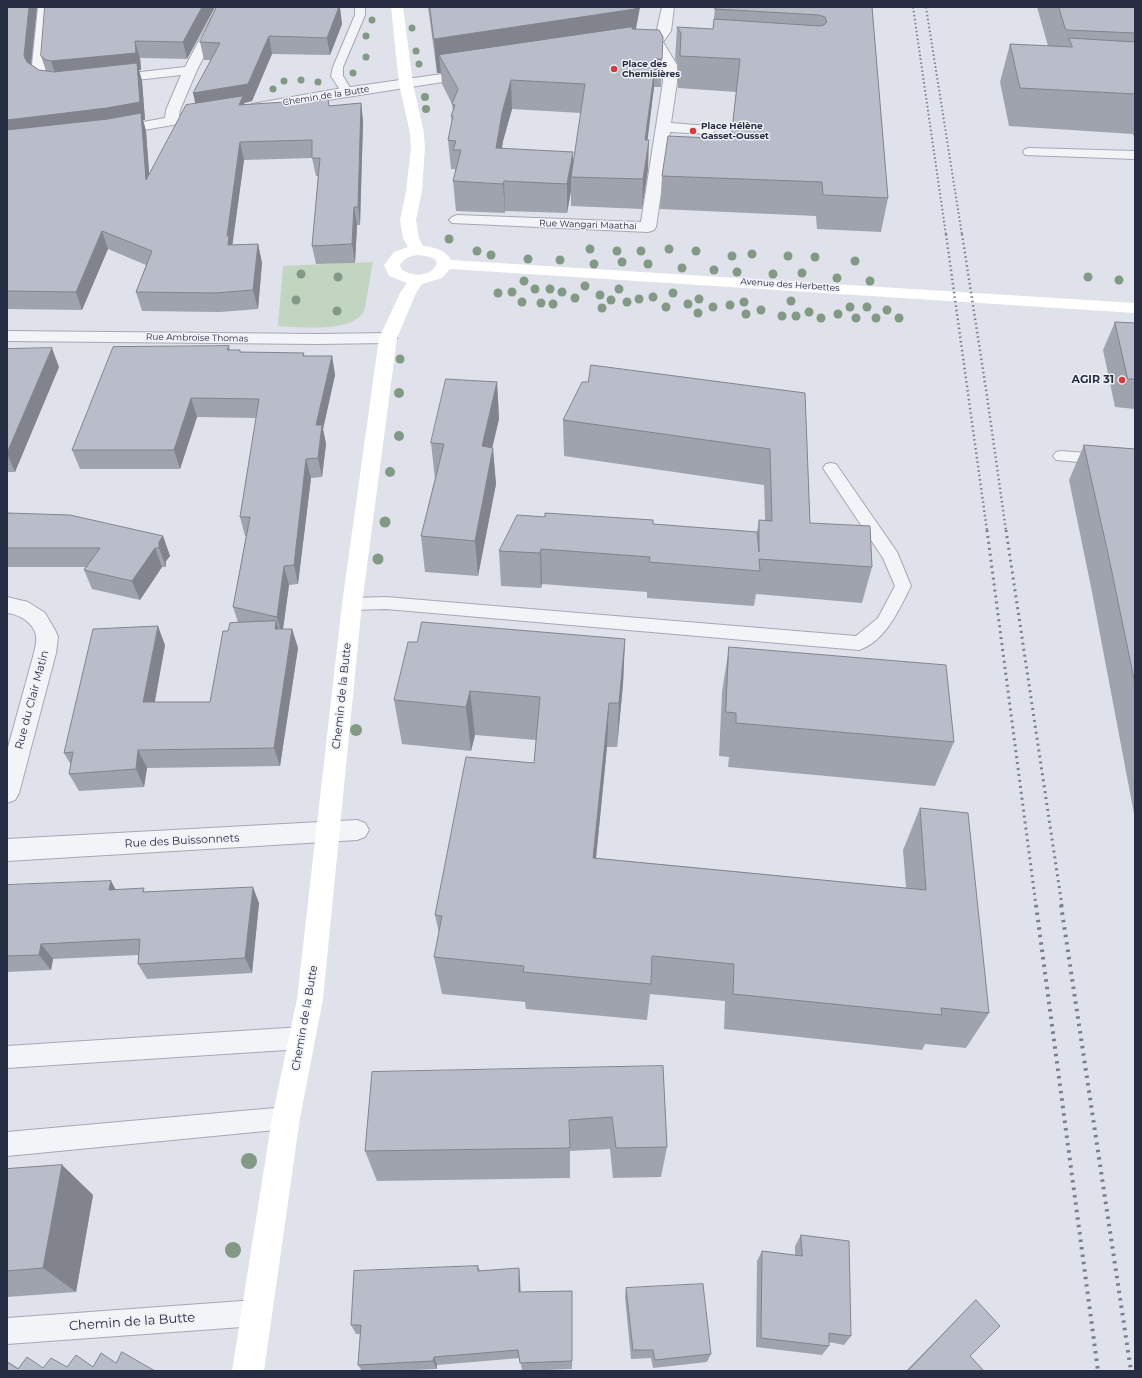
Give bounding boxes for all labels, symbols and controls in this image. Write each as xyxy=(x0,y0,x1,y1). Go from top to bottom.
place label: Place des Chemisières xyxy=(622,59,680,80)
marker: Place des Chemisières xyxy=(609,64,619,74)
street label: Chemin de la Butte xyxy=(282,84,370,108)
place label: Place Hélène Gasset-Ousset xyxy=(701,121,769,142)
marker: Place Hélène Gasset-Ousset xyxy=(688,126,698,136)
street label: Rue Wangari Maathai xyxy=(539,218,637,232)
street label: Avenue des Herbettes xyxy=(740,276,840,294)
street label: Rue Ambroise Thomas xyxy=(146,332,248,344)
place label: AGIR 31 xyxy=(1072,373,1114,387)
marker: AGIR 31 xyxy=(1117,375,1127,385)
street label: Chemin de la Butte xyxy=(330,642,354,750)
street label: Rue du Clair Matin xyxy=(12,649,52,751)
street label: Rue des Buissonnets xyxy=(124,831,240,851)
street label: Chemin de la Butte xyxy=(289,964,321,1072)
street label: Chemin de la Butte xyxy=(68,1310,196,1334)

